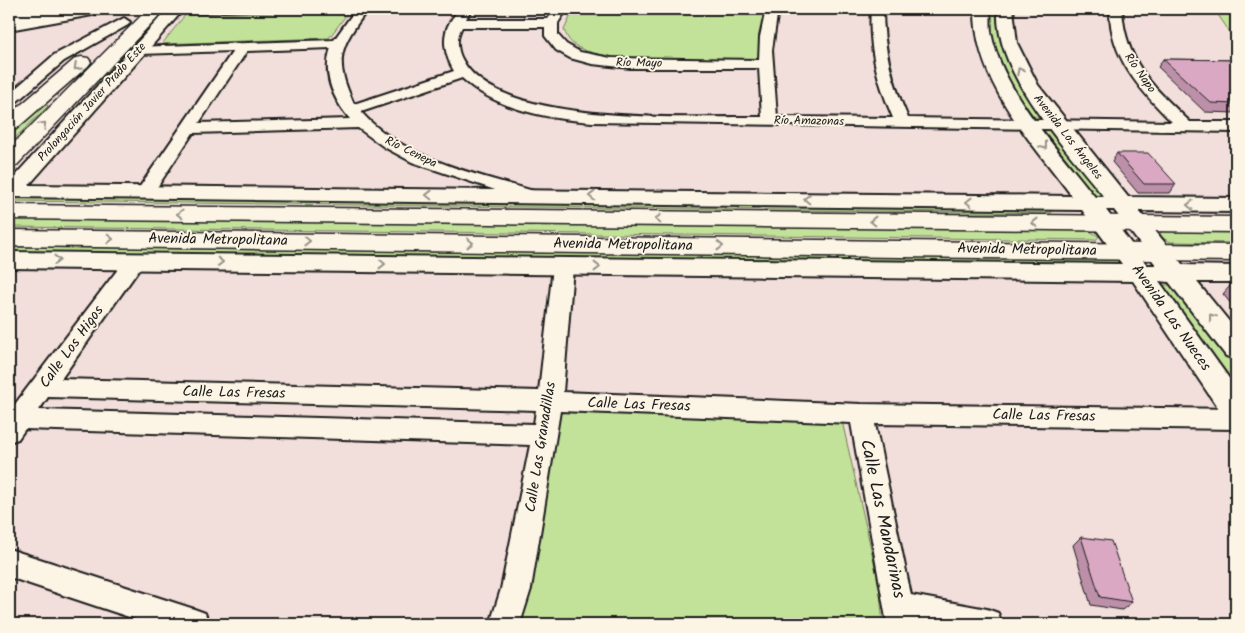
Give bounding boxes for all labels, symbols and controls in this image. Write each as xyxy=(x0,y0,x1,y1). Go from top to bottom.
street label: Prolongación Javier Prado Este xyxy=(33,38,151,166)
street label: Río Napo xyxy=(1119,49,1161,97)
street label: Río Mayo xyxy=(616,53,662,73)
one-way arrow xyxy=(73,61,82,70)
one-way arrow xyxy=(1016,67,1026,76)
street label: Avenida Los Ángeles xyxy=(1029,90,1107,184)
street label: Río Amazonas xyxy=(774,111,844,131)
one-way arrow xyxy=(37,122,46,131)
street label: Río Cenepa xyxy=(382,131,441,173)
one-way arrow xyxy=(1038,140,1047,150)
one-way arrow xyxy=(425,189,433,200)
one-way arrow xyxy=(587,191,595,201)
one-way arrow xyxy=(802,194,810,205)
one-way arrow xyxy=(965,197,972,207)
one-way arrow xyxy=(1186,199,1194,210)
one-way arrow xyxy=(176,209,184,219)
one-way arrow xyxy=(654,214,662,224)
one-way arrow xyxy=(869,216,876,226)
one-way arrow xyxy=(1031,217,1039,228)
street label: Avenida Metropolitana xyxy=(148,227,288,253)
street label: Avenida Metropolitana xyxy=(553,232,693,258)
one-way arrow xyxy=(106,234,114,244)
one-way arrow xyxy=(304,236,312,246)
street label: Avenida Metropolitana xyxy=(957,237,1097,263)
one-way arrow xyxy=(466,238,474,248)
one-way arrow xyxy=(716,241,724,251)
one-way arrow xyxy=(54,255,62,265)
one-way arrow xyxy=(216,257,224,267)
one-way arrow xyxy=(379,259,387,269)
street label: Avenida Las Nueces xyxy=(1125,260,1217,377)
one-way arrow xyxy=(594,262,602,272)
street label: Calle Los Higos xyxy=(34,300,111,393)
one-way arrow xyxy=(1209,314,1217,323)
street label: Calle Las Granadillas xyxy=(519,379,563,514)
street label: Calle Las Fresas xyxy=(182,380,286,406)
street label: Calle Las Fresas xyxy=(587,391,692,419)
street label: Calle Las Fresas xyxy=(992,403,1096,429)
street label: Calle Las Mandarinas xyxy=(851,437,913,602)

